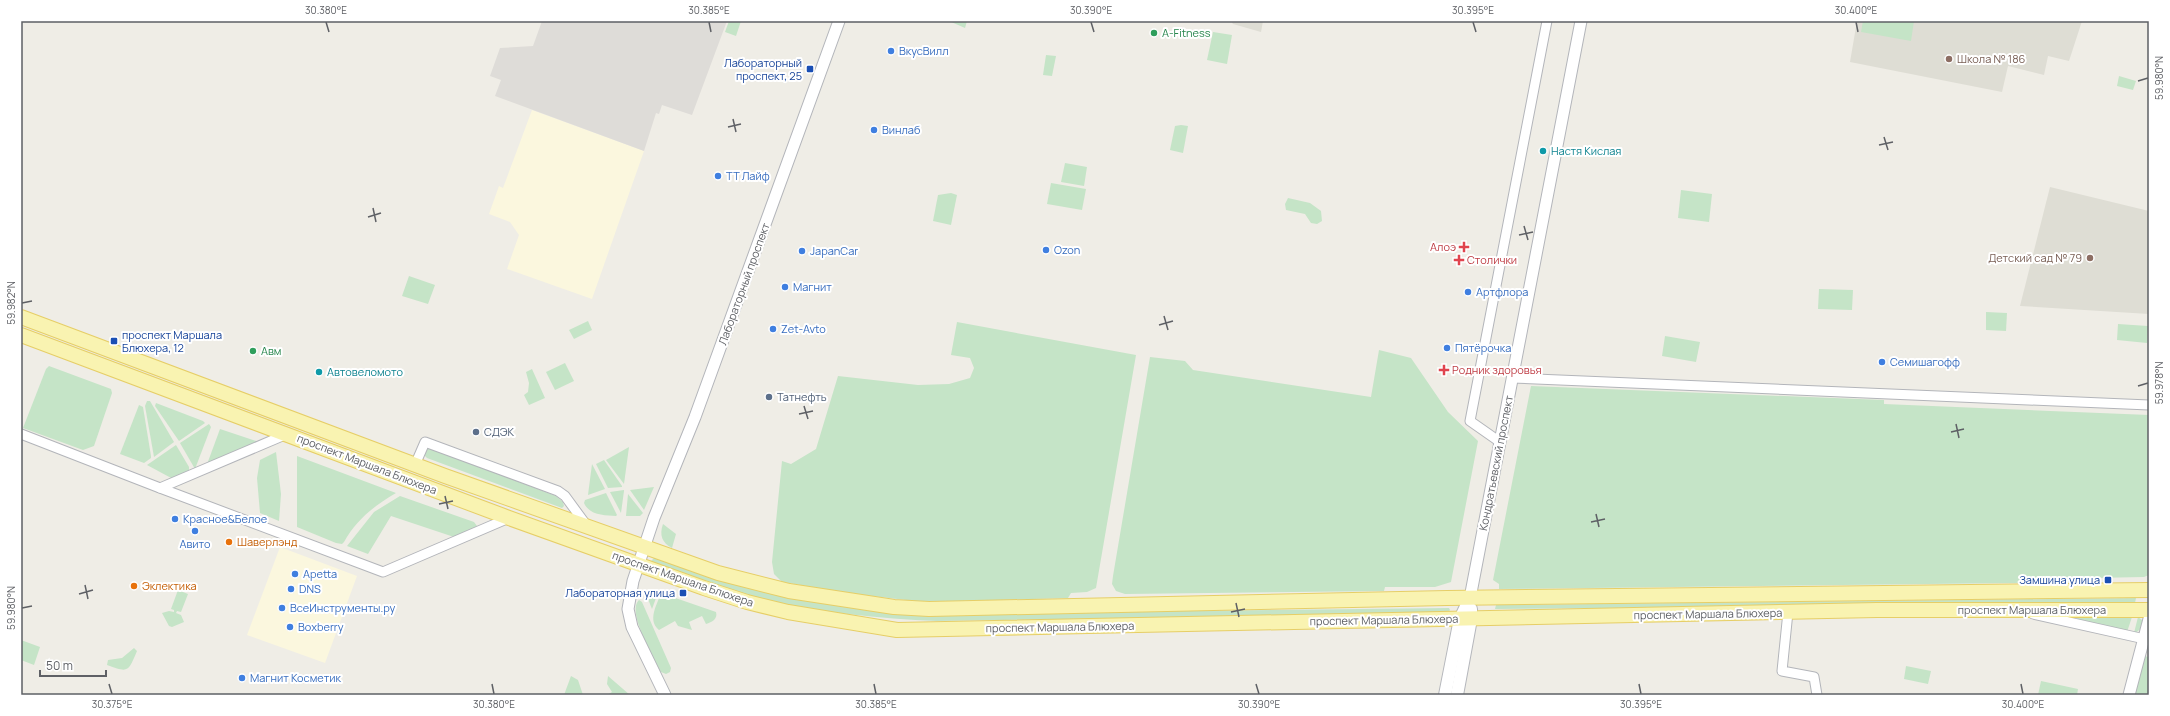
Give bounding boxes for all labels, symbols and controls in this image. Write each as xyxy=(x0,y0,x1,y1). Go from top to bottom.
text: 30.380°E xyxy=(305,3,347,17)
text: 30.385°E xyxy=(688,3,730,17)
text: 30.390°E xyxy=(1070,3,1112,17)
text: 30.395°E xyxy=(1452,3,1494,17)
text: 30.400°E xyxy=(1835,3,1878,17)
place label: A-Fitness xyxy=(1162,25,1211,40)
marker: A-Fitness xyxy=(1149,28,1159,38)
place label: ВкусВилл xyxy=(899,43,949,58)
marker: ВкусВилл xyxy=(886,46,896,56)
place label: Школа № 186 xyxy=(1957,51,2026,66)
marker: Школа № 186 xyxy=(1944,54,1954,64)
place label: Лабораторный проспект, 25 xyxy=(724,55,802,83)
text: 59.980°N xyxy=(2152,56,2166,100)
marker: Лабораторный проспект, 25 xyxy=(805,64,815,74)
place label: Винлаб xyxy=(882,122,920,137)
marker: Винлаб xyxy=(869,125,879,135)
place label: Настя Кислая xyxy=(1551,143,1621,158)
marker: Настя Кислая xyxy=(1538,146,1548,156)
place label: ТТ Лайф xyxy=(726,168,770,183)
marker: ТТ Лайф xyxy=(713,171,723,181)
street label: Лабораторный проспект xyxy=(714,220,773,347)
place label: Алоэ xyxy=(1430,239,1456,254)
place label: Ozon xyxy=(1054,242,1080,257)
marker: Алоэ xyxy=(1459,242,1469,252)
place label: JapanCar xyxy=(810,243,858,258)
marker: Ozon xyxy=(1041,245,1051,255)
marker: JapanCar xyxy=(797,246,807,256)
place label: Детский сад № 79 xyxy=(1988,250,2082,265)
place label: Столички xyxy=(1467,252,1517,267)
marker: Детский сад № 79 xyxy=(2085,253,2095,263)
marker: Столички xyxy=(1454,255,1464,265)
place label: Магнит xyxy=(793,279,832,294)
text: 59.982°N xyxy=(4,281,18,325)
marker: Магнит xyxy=(780,282,790,292)
place label: Артфлора xyxy=(1476,284,1528,299)
marker: Артфлора xyxy=(1463,287,1473,297)
place label: Zet-Avto xyxy=(781,321,826,336)
marker: Zet-Avto xyxy=(768,324,778,334)
place label: проспект Маршала Блюхера, 12 xyxy=(122,327,222,355)
marker: проспект Маршала Блюхера, 12 xyxy=(109,336,119,346)
place label: Пятёрочка xyxy=(1455,340,1511,355)
place label: Авм xyxy=(261,343,281,358)
marker: Пятёрочка xyxy=(1442,343,1452,353)
marker: Авм xyxy=(248,346,258,356)
place label: Семишагофф xyxy=(1890,354,1960,369)
marker: Семишагофф xyxy=(1877,357,1887,367)
place label: Родник здоровья xyxy=(1452,362,1542,377)
text: 59.978°N xyxy=(2152,362,2166,404)
place label: Автовеломото xyxy=(327,364,403,379)
marker: Родник здоровья xyxy=(1439,365,1449,375)
marker: Автовеломото xyxy=(314,367,324,377)
place label: Татнефть xyxy=(777,389,827,404)
marker: Татнефть xyxy=(764,392,774,402)
street label: Кондратьевский проспект xyxy=(1475,394,1516,532)
place label: СДЭК xyxy=(484,424,514,439)
marker: СДЭК xyxy=(471,427,481,437)
street label: проспект Маршала Блюхера xyxy=(295,430,439,497)
place label: Красное&Белое xyxy=(183,511,268,526)
marker: Красное&Белое xyxy=(170,514,180,524)
marker: Авито xyxy=(190,526,200,536)
place label: Шаверлэнд xyxy=(237,534,298,549)
place label: Авито xyxy=(179,536,211,551)
marker: Шаверлэнд xyxy=(224,537,234,547)
street label: проспект Маршала Блюхера xyxy=(611,547,756,610)
place label: Apetta xyxy=(303,566,337,581)
marker: Apetta xyxy=(290,569,300,579)
place label: Замшина улица xyxy=(2019,572,2100,587)
marker: Замшина улица xyxy=(2103,575,2113,585)
place label: Эклектика xyxy=(142,578,197,593)
marker: Эклектика xyxy=(129,581,139,591)
place label: DNS xyxy=(299,581,321,596)
marker: DNS xyxy=(286,584,296,594)
place label: Лабораторная улица xyxy=(565,585,675,600)
text: 59.980°N xyxy=(4,586,18,630)
marker: Лабораторная улица xyxy=(678,588,688,598)
place label: ВсеИнструменты.ру xyxy=(290,600,395,615)
street label: проспект Маршала Блюхера xyxy=(1958,602,2106,617)
marker: ВсеИнструменты.ру xyxy=(277,603,287,613)
street label: проспект Маршала Блюхера xyxy=(1634,605,1782,622)
street label: проспект Маршала Блюхера xyxy=(1310,611,1458,628)
street label: проспект Маршала Блюхера xyxy=(986,618,1134,635)
place label: Boxberry xyxy=(298,619,344,634)
marker: Boxberry xyxy=(285,622,295,632)
scale bar xyxy=(40,652,106,678)
text: 50 m xyxy=(46,657,73,674)
place label: Магнит Косметик xyxy=(250,670,341,685)
marker: Магнит Косметик xyxy=(237,673,247,683)
text: 30.375°E xyxy=(92,697,133,711)
text: 30.380°E xyxy=(473,697,515,711)
text: 30.385°E xyxy=(855,697,897,711)
text: 30.390°E xyxy=(1238,697,1280,711)
text: 30.395°E xyxy=(1620,697,1662,711)
text: 30.400°E xyxy=(2002,697,2045,711)

